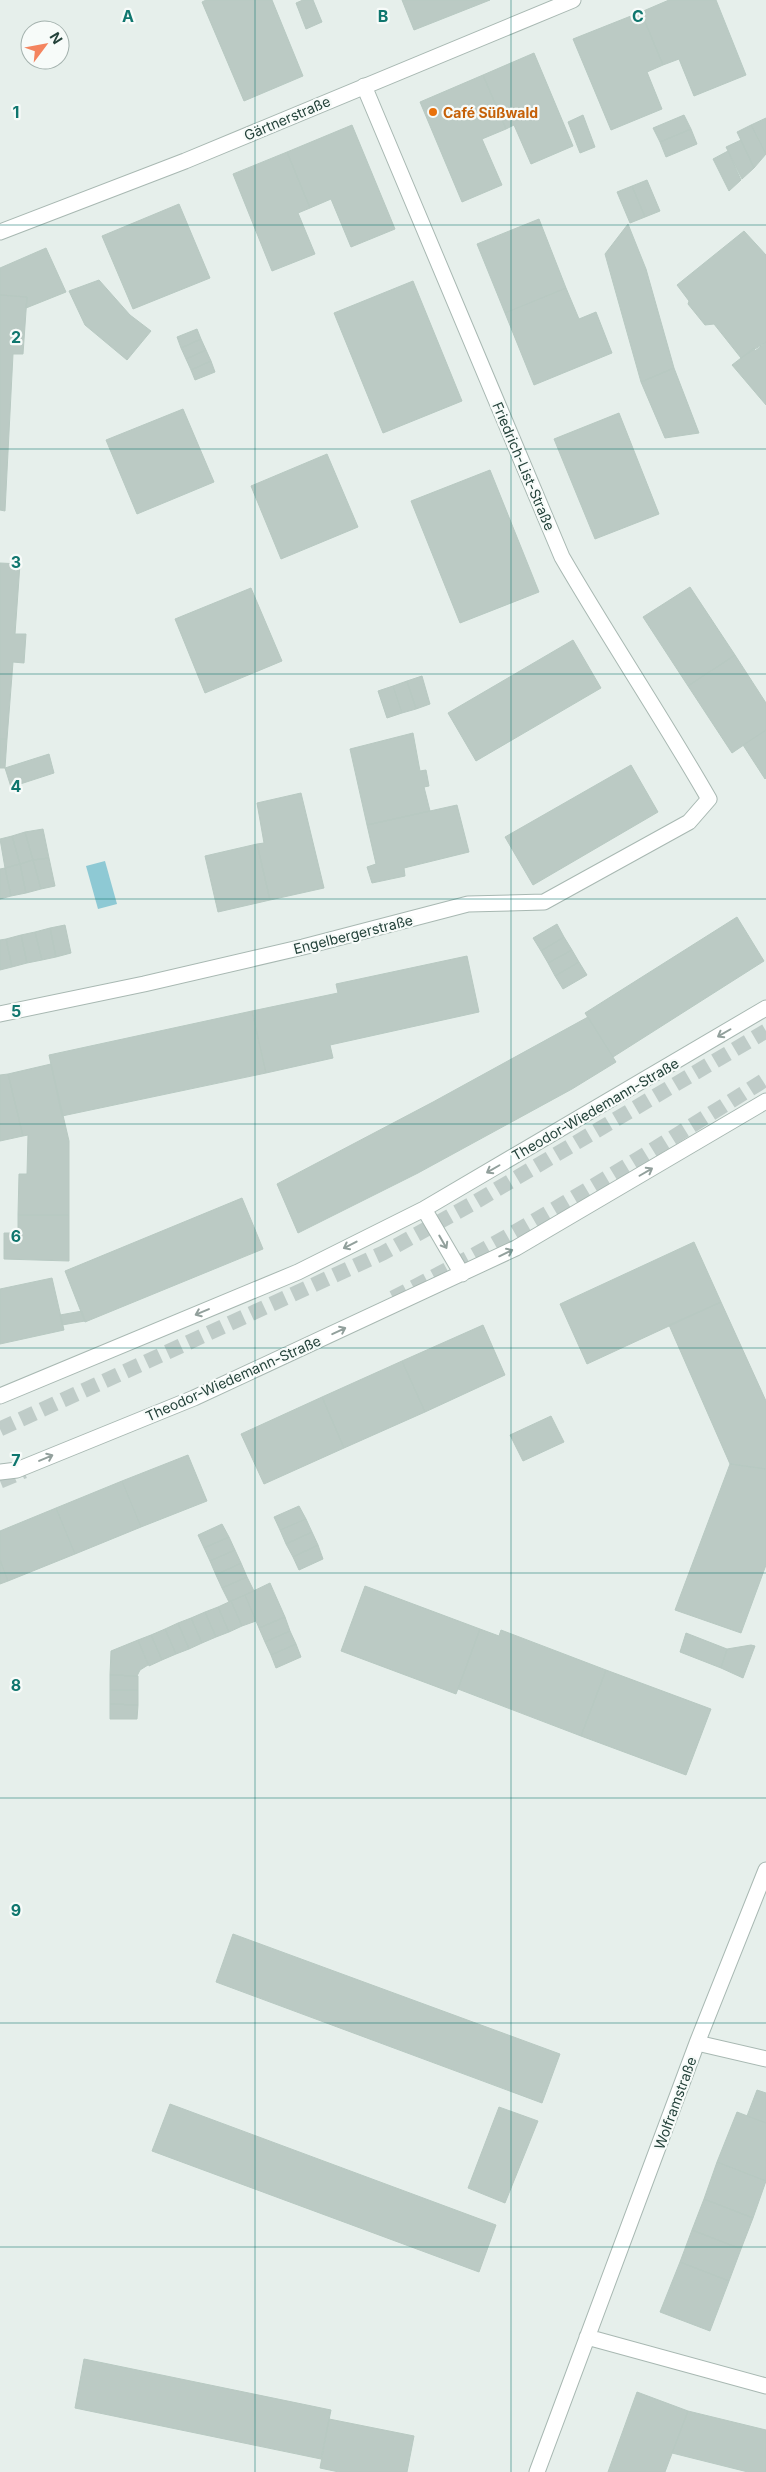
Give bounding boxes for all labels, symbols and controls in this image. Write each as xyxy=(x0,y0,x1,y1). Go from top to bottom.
text: A xyxy=(122,6,134,26)
text: B xyxy=(378,6,388,26)
text: C xyxy=(632,6,644,26)
north arrow xyxy=(20,20,70,70)
text: N xyxy=(46,29,66,47)
street label: Gärtnerstraße xyxy=(241,92,333,144)
text: 1 xyxy=(13,102,19,122)
place label: Café Süßwald xyxy=(443,104,538,121)
marker: Café Süßwald xyxy=(427,106,439,118)
text: 2 xyxy=(11,327,21,347)
street label: Friedrich-List-Straße xyxy=(489,399,559,533)
text: 3 xyxy=(11,552,21,572)
text: 4 xyxy=(11,776,22,796)
street label: Engelbergerstraße xyxy=(292,911,414,957)
text: 5 xyxy=(11,1001,21,1021)
one-way arrow xyxy=(718,1029,732,1039)
street label: Theodor-Wiedemann-Straße xyxy=(508,1054,682,1164)
one-way arrow xyxy=(487,1164,501,1174)
one-way arrow xyxy=(639,1167,654,1177)
text: 6 xyxy=(11,1226,21,1246)
one-way arrow xyxy=(438,1234,448,1248)
one-way arrow xyxy=(343,1240,358,1250)
one-way arrow xyxy=(498,1248,513,1257)
one-way arrow xyxy=(195,1308,210,1318)
one-way arrow xyxy=(332,1325,347,1335)
street label: Theodor-Wiedemann-Straße xyxy=(143,1332,323,1424)
text: 7 xyxy=(11,1450,21,1470)
one-way arrow xyxy=(38,1452,53,1462)
text: 8 xyxy=(11,1675,21,1695)
text: 9 xyxy=(11,1900,21,1920)
street label: Wolframstraße xyxy=(650,2054,700,2152)

